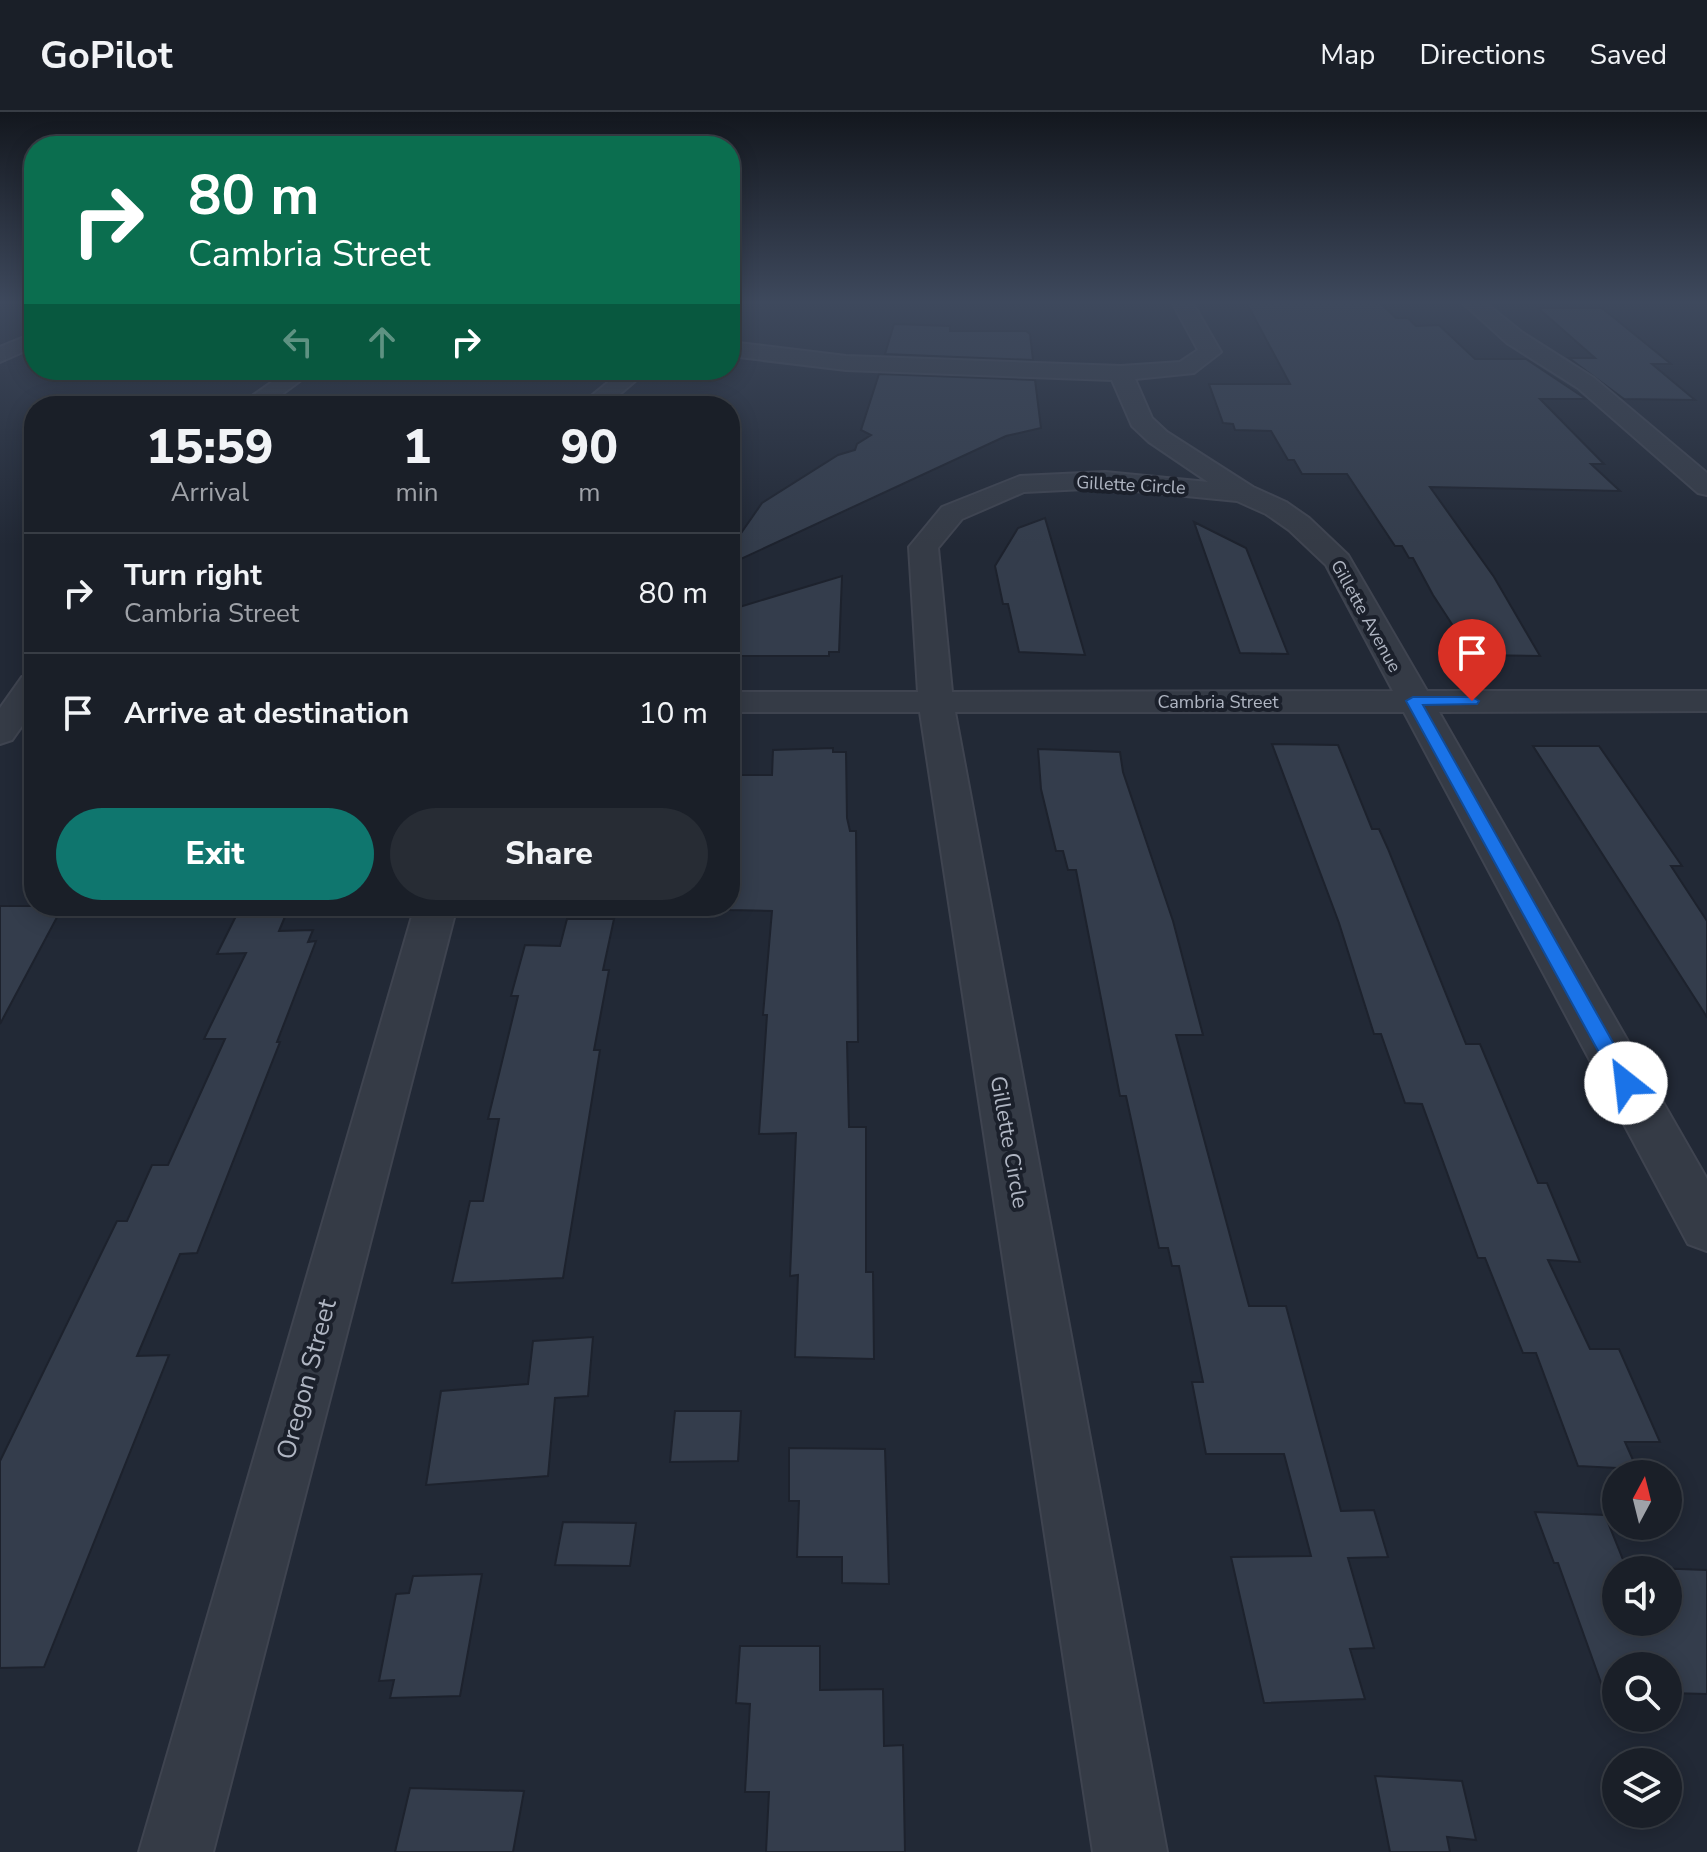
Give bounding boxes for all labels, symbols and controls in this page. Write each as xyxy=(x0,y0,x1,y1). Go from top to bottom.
text: GoPilot xyxy=(40,30,173,81)
text: Map xyxy=(1320,36,1375,74)
text: Directions xyxy=(1419,36,1546,74)
text: Saved xyxy=(1590,36,1667,74)
text: 80 m xyxy=(188,157,319,234)
icon: right xyxy=(56,168,160,272)
text: Cambria Street xyxy=(188,230,430,279)
icon: left xyxy=(276,320,320,364)
icon: ahead xyxy=(360,320,404,364)
icon: right xyxy=(444,320,488,364)
text: 15:59 xyxy=(146,414,274,480)
text: 1 xyxy=(403,414,431,480)
text: 90 xyxy=(560,414,618,480)
street label: Gillette Circle xyxy=(1076,470,1186,500)
text: Arrival xyxy=(171,475,249,510)
text: min xyxy=(396,475,439,510)
text: m xyxy=(578,475,600,510)
text: Turn right xyxy=(124,555,262,596)
street label: Gillette Avenue xyxy=(1325,555,1407,677)
icon: right xyxy=(56,571,100,615)
text: 80 m xyxy=(639,573,708,614)
text: Cambria Street xyxy=(124,596,299,631)
pin xyxy=(1438,619,1506,701)
icon: arrive xyxy=(1450,631,1494,675)
street label: Cambria Street xyxy=(1157,690,1279,714)
icon: arrive xyxy=(56,691,100,735)
text: Arrive at destination xyxy=(124,693,409,734)
text: 10 m xyxy=(639,693,708,734)
button: Exit xyxy=(56,808,374,900)
button: Share xyxy=(390,808,708,900)
position arrow xyxy=(1584,1041,1668,1125)
street label: Gillette Circle xyxy=(983,1074,1035,1211)
street label: Oregon Street xyxy=(268,1294,345,1463)
north arrow xyxy=(1602,1460,1682,1540)
map controls xyxy=(1602,1460,1682,1828)
button: sound xyxy=(1602,1556,1682,1636)
button: search xyxy=(1602,1652,1682,1732)
button: layers xyxy=(1602,1748,1682,1828)

